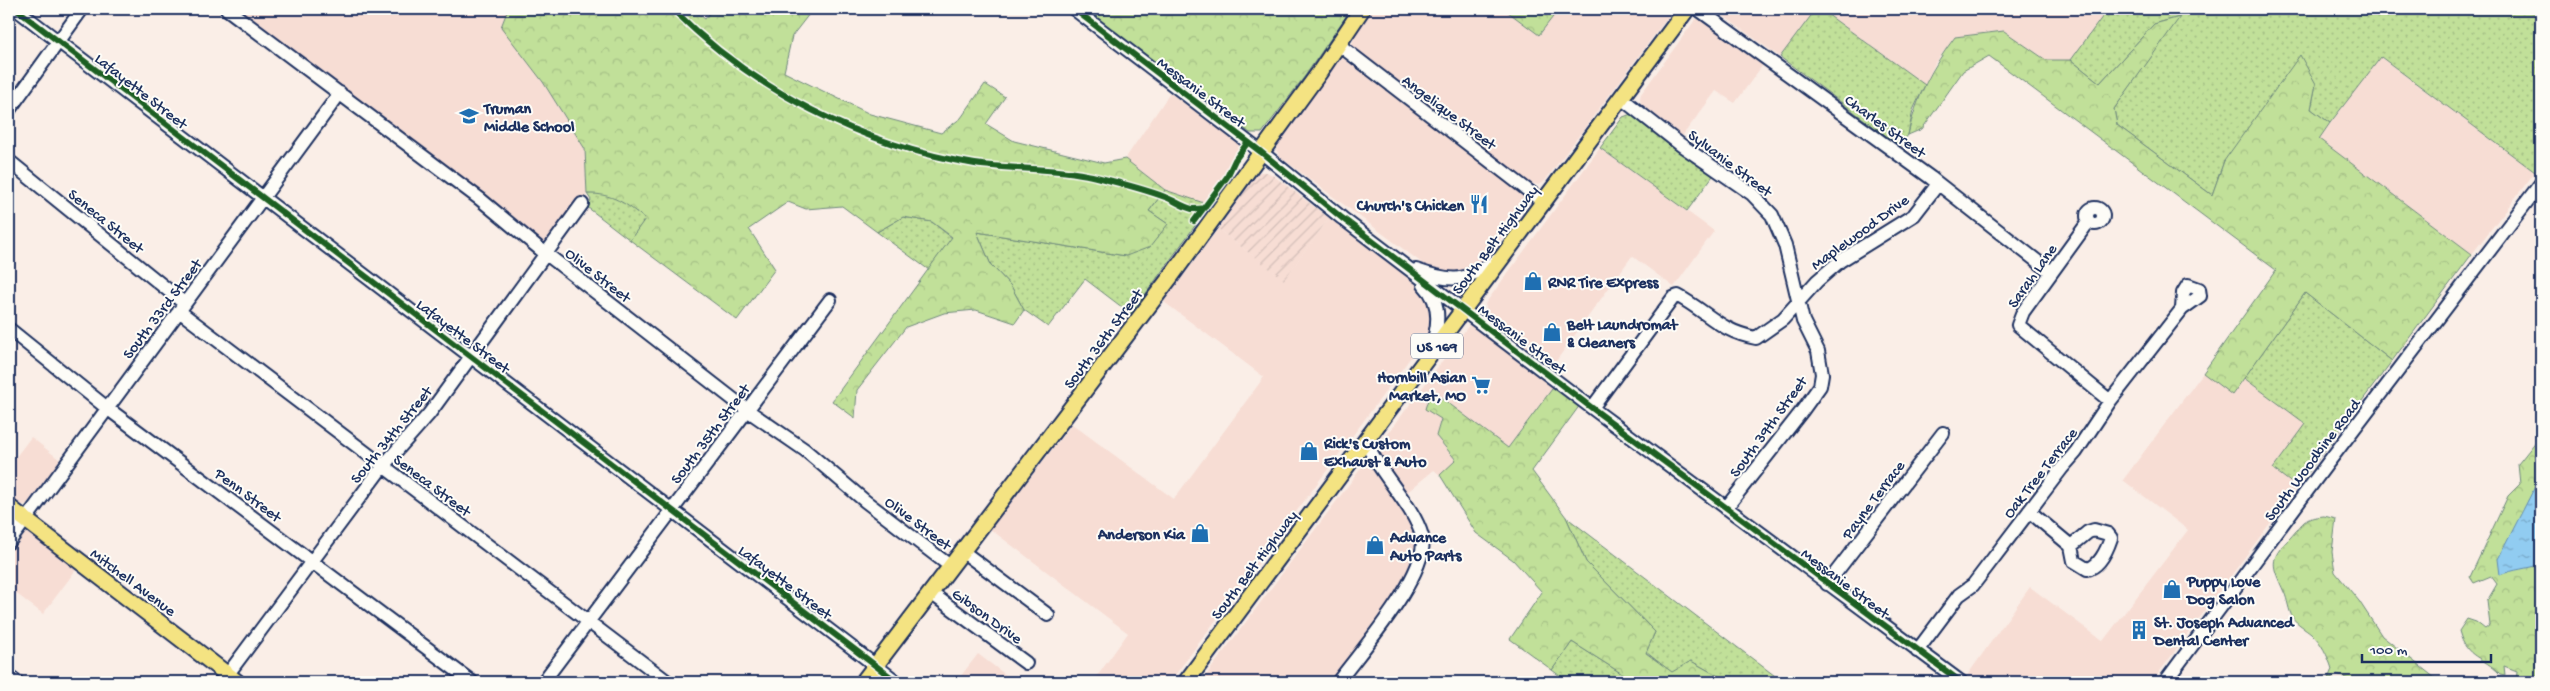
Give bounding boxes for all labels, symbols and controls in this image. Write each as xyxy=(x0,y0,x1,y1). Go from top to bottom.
street label: Lafayette Street xyxy=(90,51,191,136)
street label: Messanie Street xyxy=(1152,54,1249,134)
street label: Angelique Street xyxy=(1397,72,1500,156)
street label: Charles Street xyxy=(1840,92,1930,165)
place label: Truman Middle School xyxy=(482,101,575,138)
school or university icon: Truman Middle School xyxy=(458,105,480,127)
street label: Sylvanie Street xyxy=(1683,127,1776,204)
street label: South Belt Highway xyxy=(1450,183,1544,299)
street label: Seneca Street xyxy=(63,186,148,260)
street label: Maplewood Drive xyxy=(1808,191,1914,276)
restaurant icon: Church's Chicken xyxy=(1468,193,1490,215)
place label: Church's Chicken xyxy=(1356,198,1464,217)
street label: Sarah Lane xyxy=(2005,241,2063,313)
street label: Olive Street xyxy=(560,245,635,309)
street label: South 33rd Street xyxy=(120,255,208,364)
shop icon: RNR Tire Express xyxy=(1522,270,1544,292)
place label: RNR Tire Express xyxy=(1547,275,1659,294)
street label: South 36th Street xyxy=(1061,285,1149,394)
street label: Lafayette Street xyxy=(411,296,514,380)
street label: Messanie Street xyxy=(1473,301,1570,381)
place label: Belt Laundromat & Cleaners xyxy=(1566,317,1679,354)
shop icon: Belt Laundromat & Cleaners xyxy=(1541,321,1563,343)
road number: US 169 xyxy=(1411,334,1463,358)
place label: Hornbill Asian Market, MO xyxy=(1377,370,1466,407)
street label: South 39th Street xyxy=(1727,373,1814,482)
supermarket icon: Hornbill Asian Market, MO xyxy=(1470,374,1492,396)
street label: South 35th Street xyxy=(668,380,757,489)
street label: South 34th Street xyxy=(348,383,439,489)
street label: South Woodbine Road xyxy=(2262,395,2367,526)
street label: Oak Tree Terrace xyxy=(2000,424,2084,523)
place label: Rick's Custom Exhaust & Auto xyxy=(1323,436,1427,473)
shop icon: Rick's Custom Exhaust & Auto xyxy=(1298,440,1320,462)
street label: Seneca Street xyxy=(388,451,475,523)
street label: Payne Terrace xyxy=(1838,457,1911,545)
street label: Penn Street xyxy=(209,465,285,529)
street label: Olive Street xyxy=(880,494,955,557)
street label: South Belt Highway xyxy=(1209,508,1303,624)
shop icon: Anderson Kia xyxy=(1189,522,1211,544)
place label: Anderson Kia xyxy=(1097,527,1186,546)
place label: Advance Auto Parts xyxy=(1389,530,1462,567)
shop icon: Advance Auto Parts xyxy=(1364,534,1386,556)
street label: Lafayette Street xyxy=(733,542,836,626)
street label: Mitchell Avenue xyxy=(85,545,179,623)
street label: Messanie Street xyxy=(1796,545,1893,625)
place label: Puppy Love Dog Salon xyxy=(2185,574,2261,611)
shop icon: Puppy Love Dog Salon xyxy=(2161,578,2183,600)
street label: Gibson Drive xyxy=(947,586,1025,650)
place label: St. Joseph Advanced Dental Center xyxy=(2152,615,2295,652)
building icon: St. Joseph Advanced Dental Center xyxy=(2128,619,2150,641)
scale bar xyxy=(2362,631,2491,663)
text: 100 m xyxy=(2369,642,2408,660)

